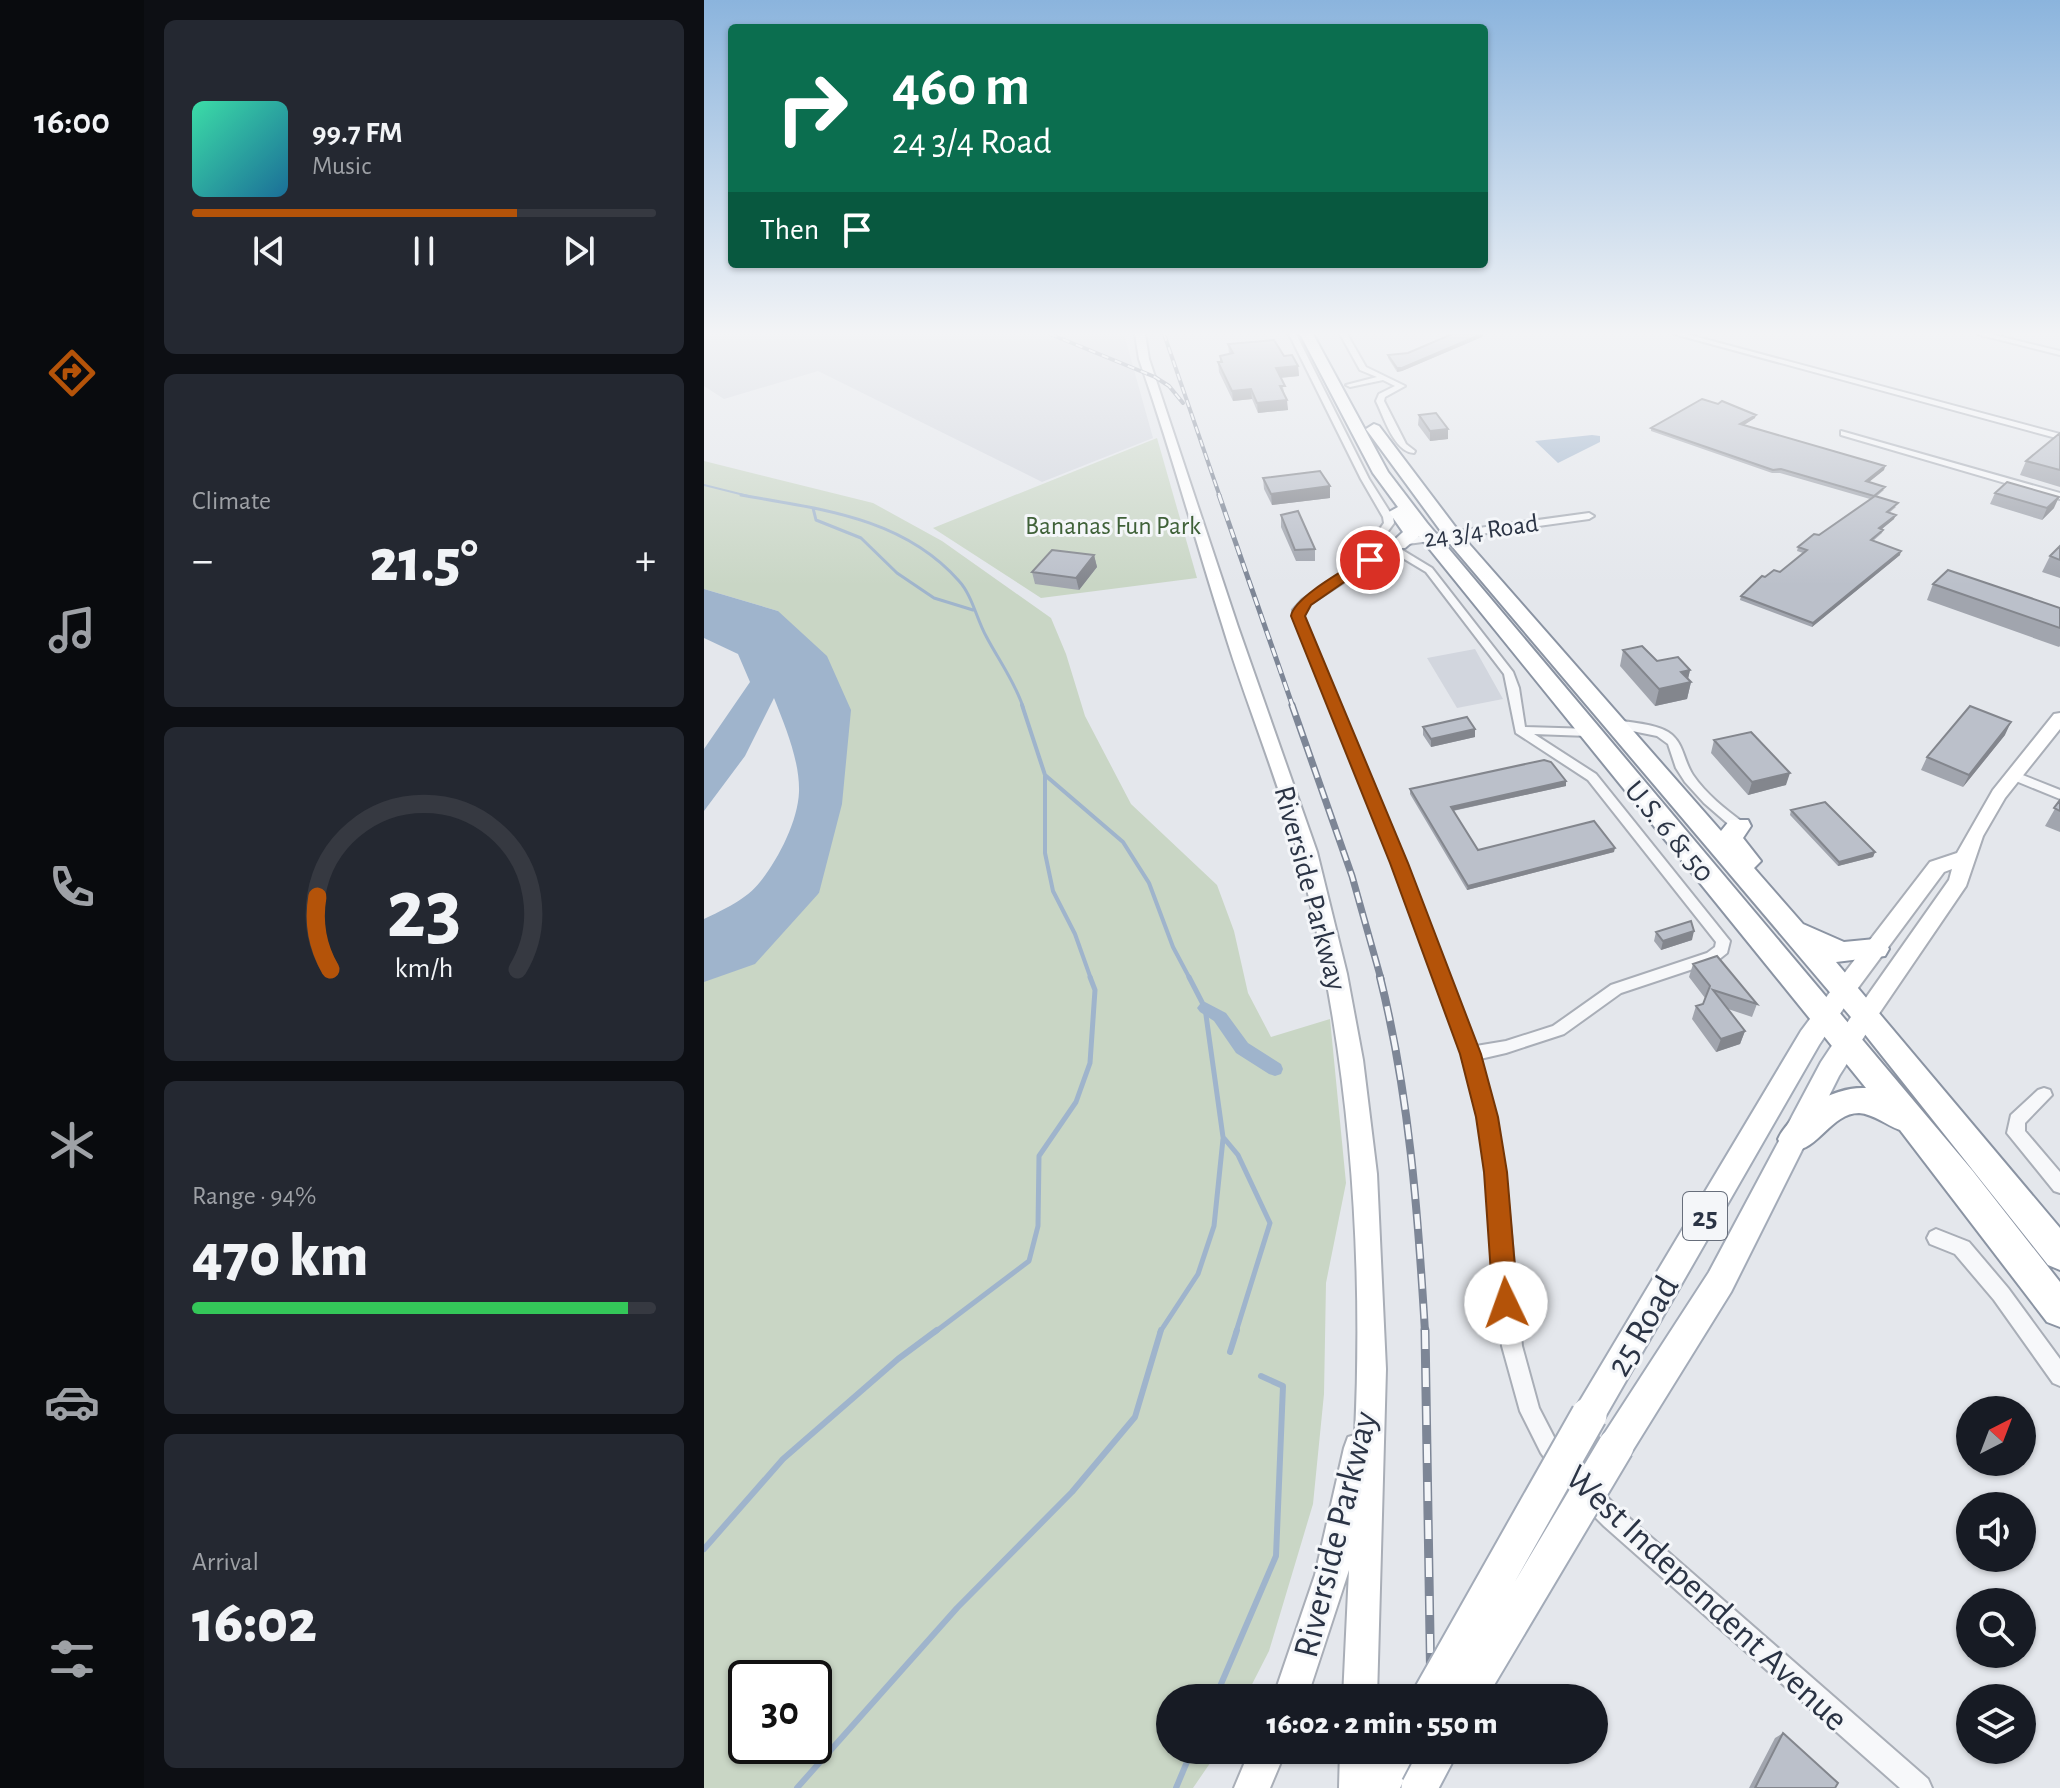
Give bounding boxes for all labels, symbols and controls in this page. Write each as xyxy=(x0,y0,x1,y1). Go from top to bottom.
icon: right xyxy=(760,56,864,160)
text: 460 m xyxy=(892,59,1030,115)
text: 16:00 xyxy=(34,104,110,140)
text: 99.7 FM xyxy=(312,118,403,148)
text: 24 3/4 Road xyxy=(892,124,1052,160)
text: Music xyxy=(312,153,371,179)
icon: arrive xyxy=(835,208,879,252)
text: Then xyxy=(760,215,819,245)
icon: previous xyxy=(247,229,291,273)
icon: pause xyxy=(402,229,446,273)
icon: next xyxy=(557,229,601,273)
icon: directions xyxy=(44,345,100,401)
text: Climate xyxy=(192,488,271,514)
street label: 24 3/4 Road xyxy=(1422,510,1540,552)
park label: Bananas Fun Park xyxy=(1025,513,1201,539)
pin xyxy=(1336,526,1404,594)
text: 21.5° xyxy=(370,532,478,592)
icon: arrive xyxy=(1348,538,1392,582)
text: − xyxy=(192,539,213,583)
text: + xyxy=(635,539,656,583)
icon: music xyxy=(44,602,100,658)
street label: U.S. 6 & 50 xyxy=(1619,775,1720,888)
street label: Riverside Parkway xyxy=(1268,783,1352,994)
icon: phone xyxy=(44,859,100,915)
text: 23 xyxy=(386,869,462,953)
text: km/h xyxy=(395,954,453,983)
icon: climate xyxy=(44,1117,100,1173)
text: Range · 94% xyxy=(192,1183,316,1209)
road number: 25 xyxy=(1683,1192,1727,1240)
text: 470 km xyxy=(192,1227,368,1287)
position arrow xyxy=(1464,1261,1548,1345)
street label: 25 Road xyxy=(1600,1270,1686,1382)
icon: car xyxy=(44,1374,100,1430)
north arrow xyxy=(1956,1396,2036,1476)
map controls xyxy=(1956,1396,2036,1764)
street label: Riverside Parkway xyxy=(1288,1408,1384,1661)
street label: West Independent Avenue xyxy=(1559,1459,1854,1738)
button: sound xyxy=(1956,1492,2036,1572)
text: Arrival xyxy=(192,1549,259,1575)
button: search xyxy=(1956,1588,2036,1668)
text: 16:02 xyxy=(192,1593,317,1653)
icon: filters xyxy=(44,1631,100,1687)
speed limit sign: 30 xyxy=(728,1660,832,1764)
button: layers xyxy=(1956,1684,2036,1764)
text: 16:02 · 2 min · 550 m xyxy=(1266,1709,1498,1739)

